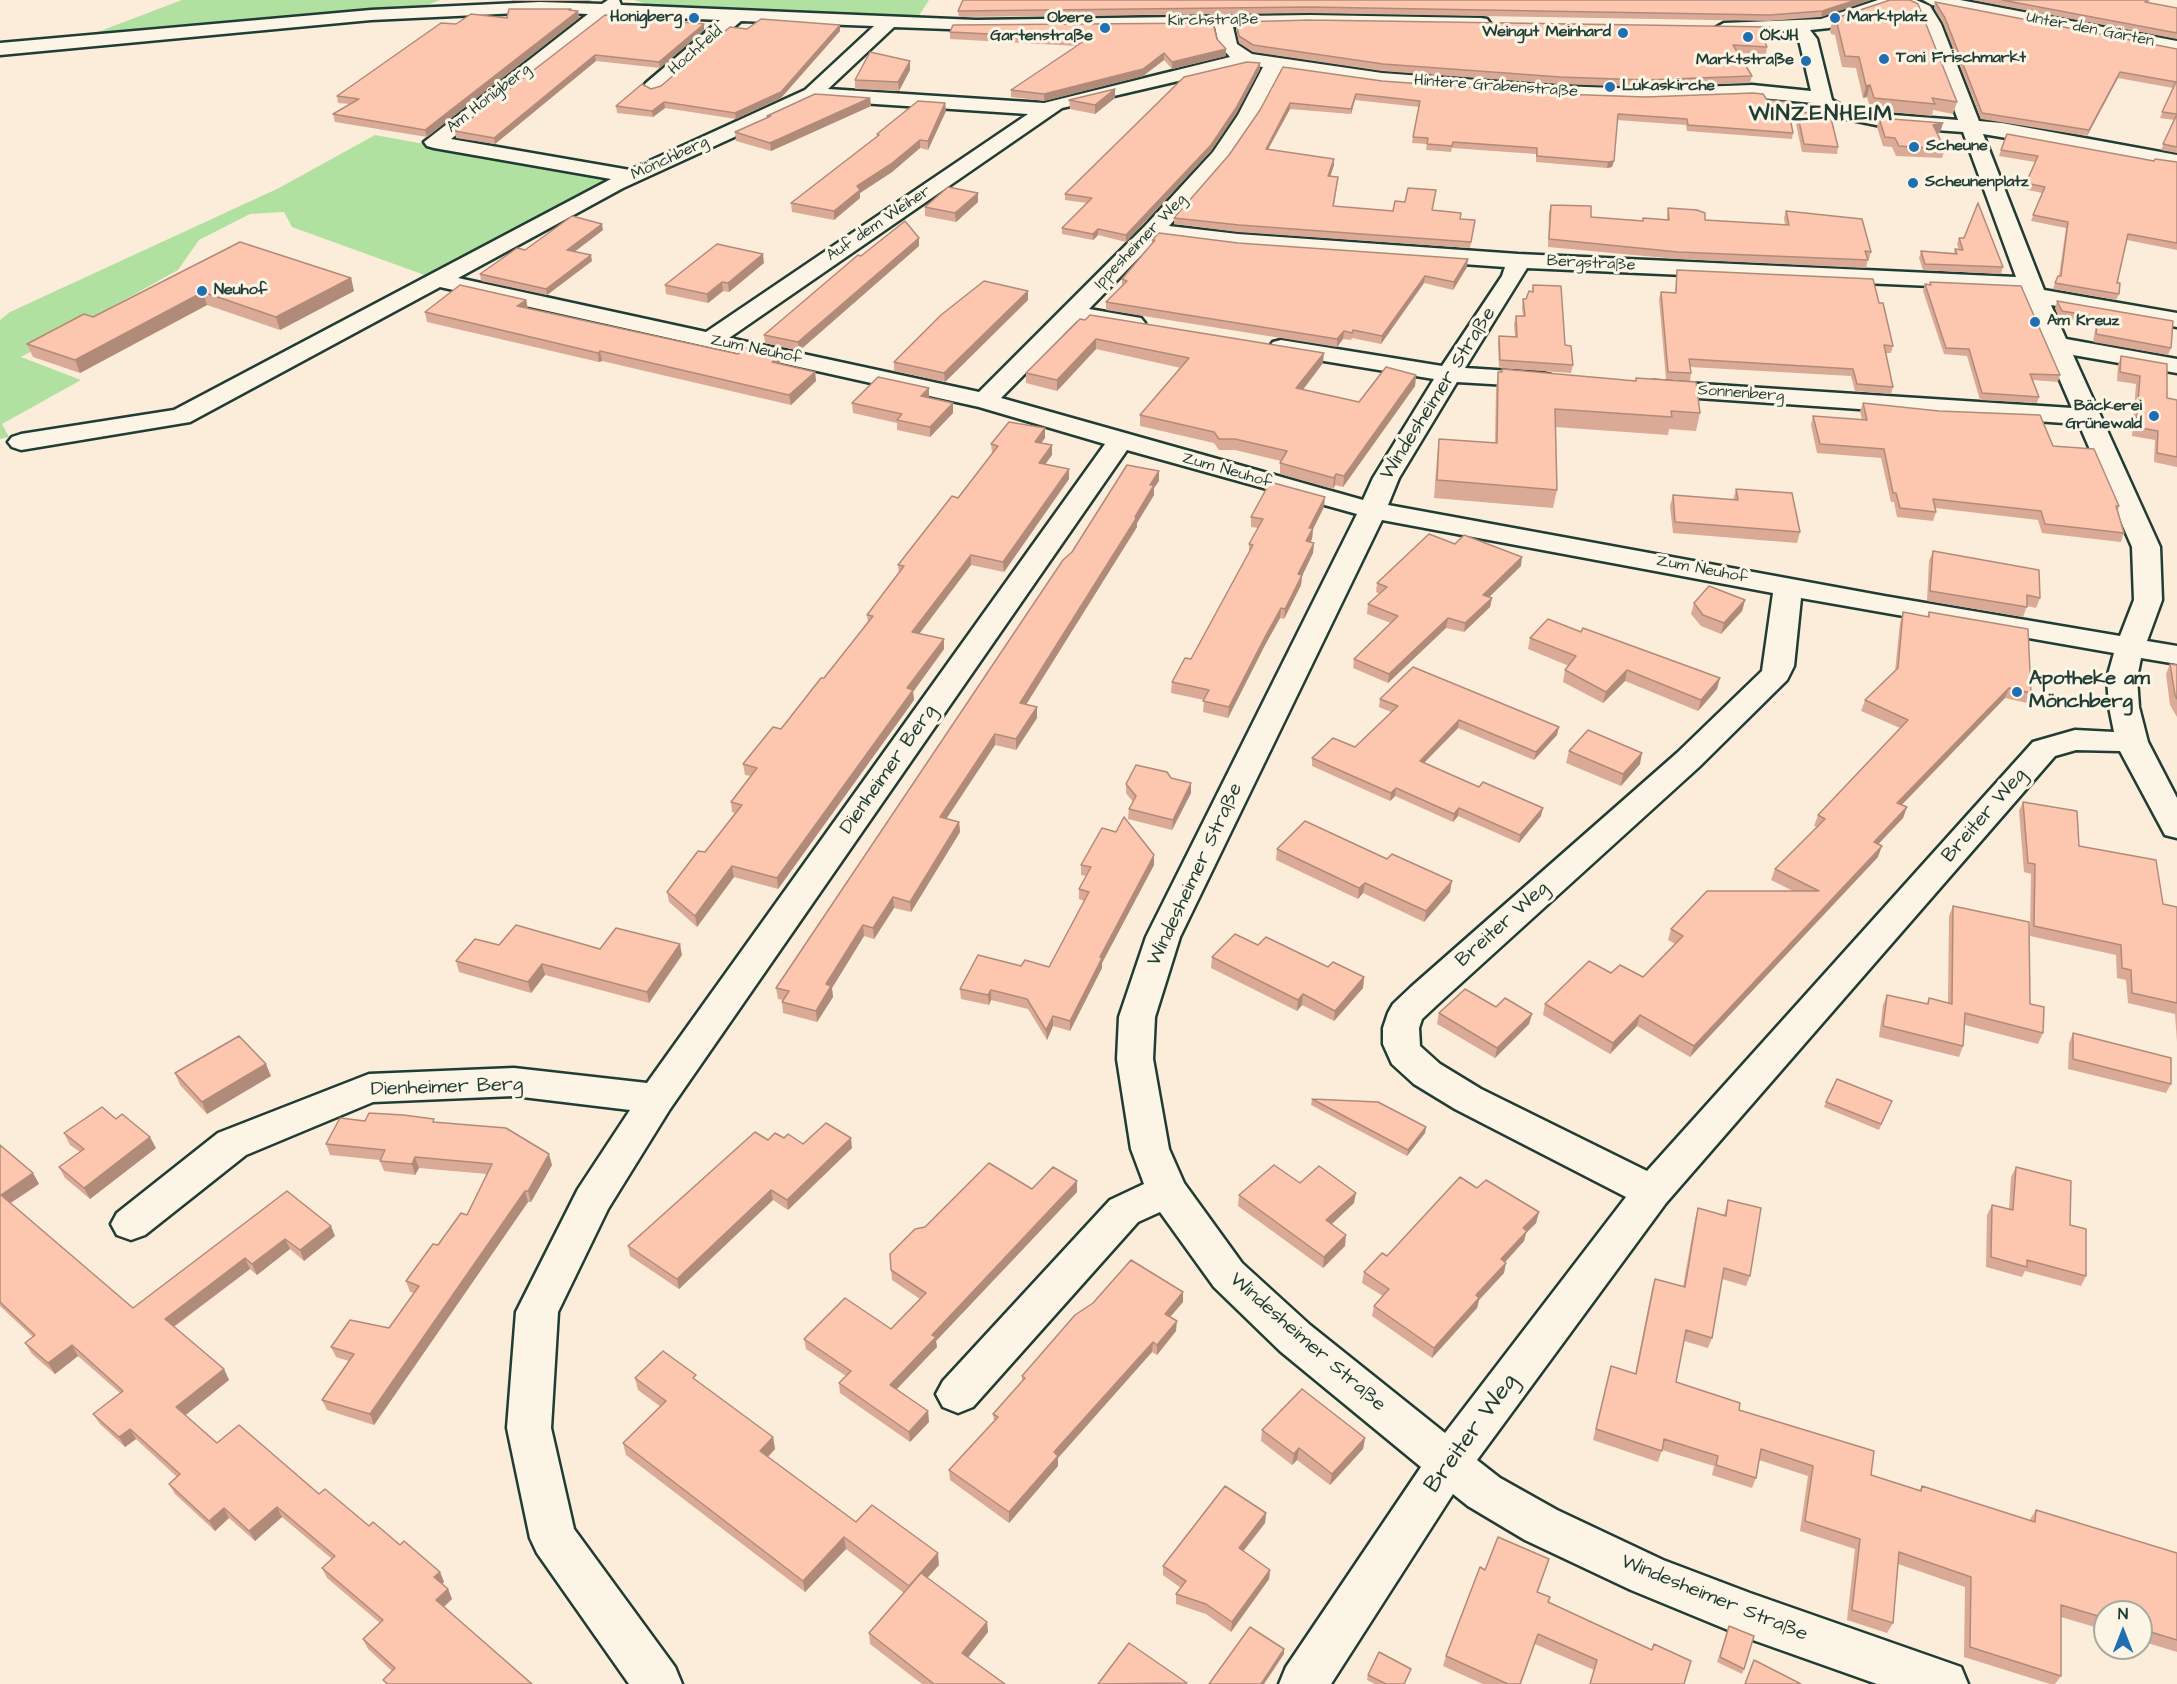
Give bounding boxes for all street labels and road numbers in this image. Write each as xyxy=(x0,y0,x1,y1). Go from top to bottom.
street label: Unter den Gärten xyxy=(2024,8,2156,52)
street label: Kirchstraße xyxy=(1168,11,1258,31)
street label: Hochfeld xyxy=(665,22,727,80)
street label: Am Honigberg xyxy=(443,60,535,138)
street label: Hintere Grabenstraße xyxy=(1413,72,1579,102)
street label: Mönchberg xyxy=(628,133,712,185)
street label: Auf dem Weiher xyxy=(823,182,935,266)
street label: Ippesheimer Weg xyxy=(1091,191,1191,293)
street label: Bergstraße xyxy=(1546,252,1636,276)
street label: Windesheimer Straße xyxy=(1376,303,1502,485)
street label: Zum Neuhof xyxy=(709,331,803,369)
street label: Sonnenberg xyxy=(1697,381,1785,407)
street label: Zum Neuhof xyxy=(1180,449,1274,493)
street label: Zum Neuhof xyxy=(1655,552,1749,588)
street label: Dienheimer Berg xyxy=(835,701,943,839)
street label: Breiter Weg xyxy=(1938,764,2032,868)
street label: Windesheimer Straße xyxy=(1143,780,1249,970)
street label: Breiter Weg xyxy=(1451,877,1555,973)
street label: Dienheimer Berg xyxy=(370,1073,524,1103)
street label: Windesheimer Straße xyxy=(1224,1269,1390,1417)
street label: Breiter Weg xyxy=(1419,1369,1525,1499)
street label: Windesheimer Straße xyxy=(1617,1551,1811,1647)

